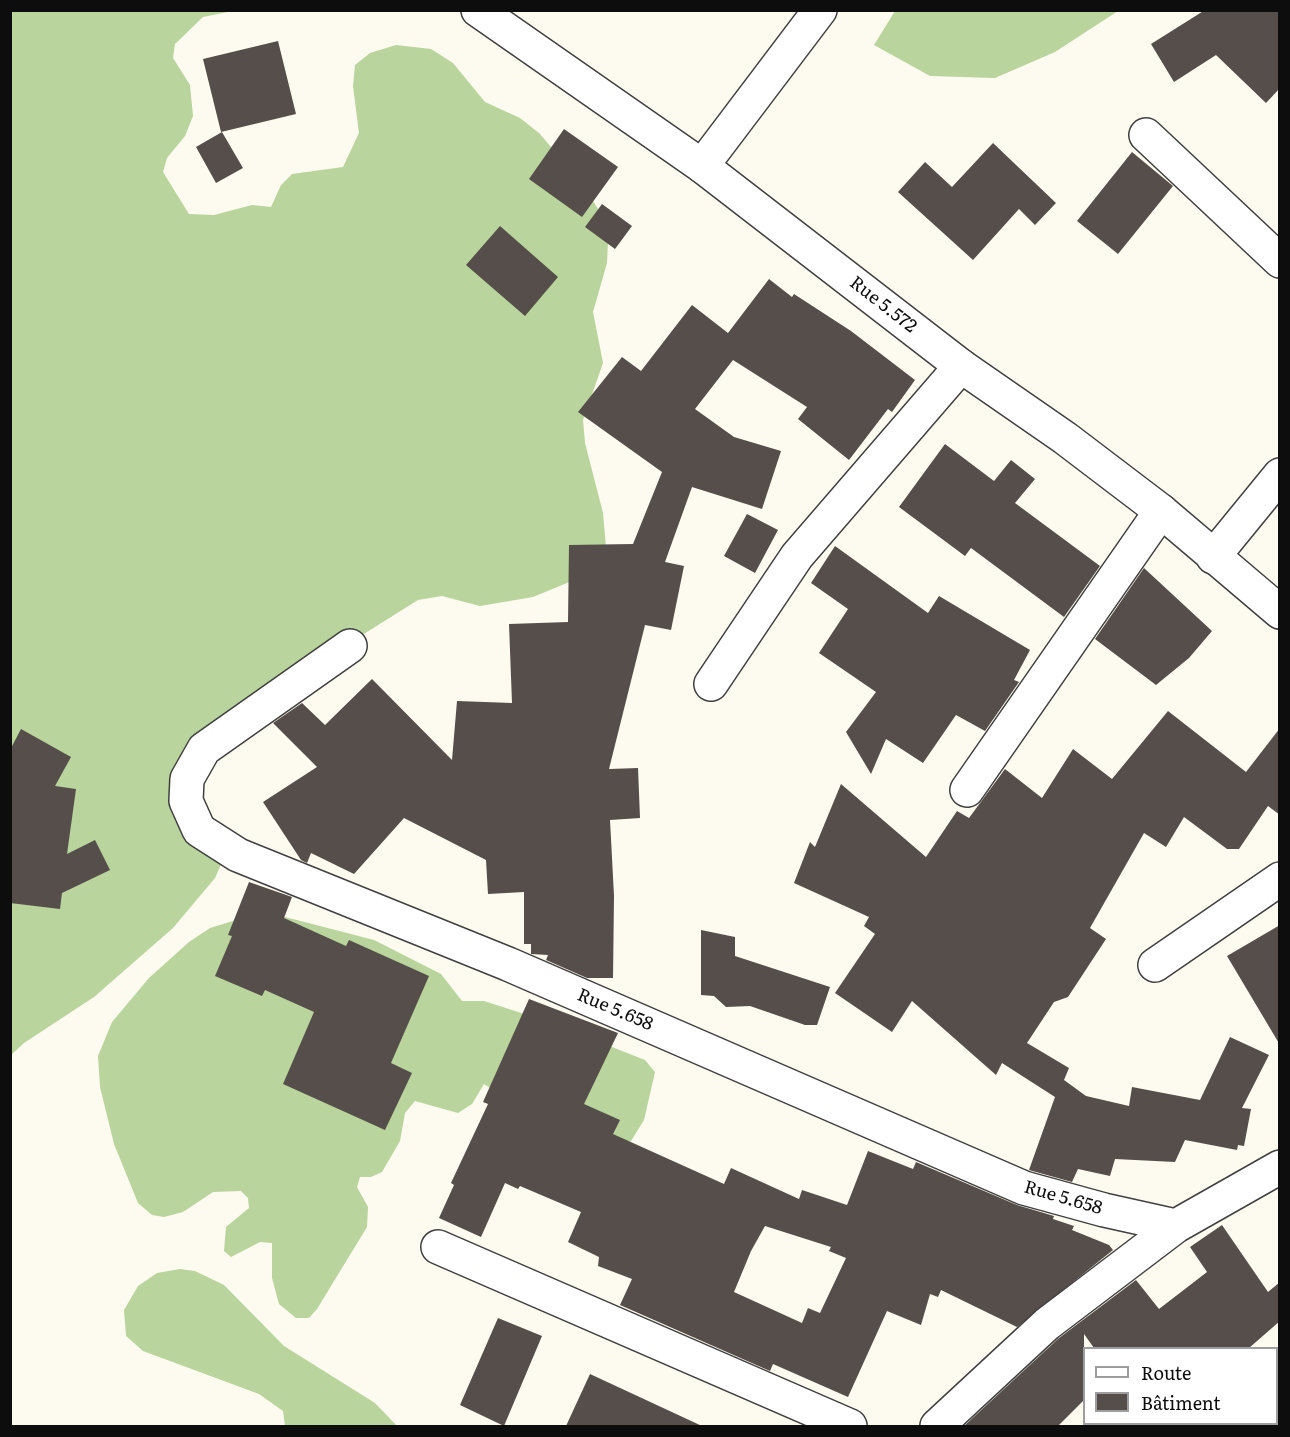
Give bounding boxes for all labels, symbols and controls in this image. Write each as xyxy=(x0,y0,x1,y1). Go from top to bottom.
street label: Rue 5.572 xyxy=(845,272,921,338)
street label: Rue 5.658 xyxy=(574,984,656,1036)
street label: Rue 5.658 xyxy=(1021,1177,1105,1219)
legend xyxy=(1083,1347,1278,1425)
text: Route xyxy=(1141,1359,1191,1386)
text: Bâtiment xyxy=(1141,1389,1220,1416)

